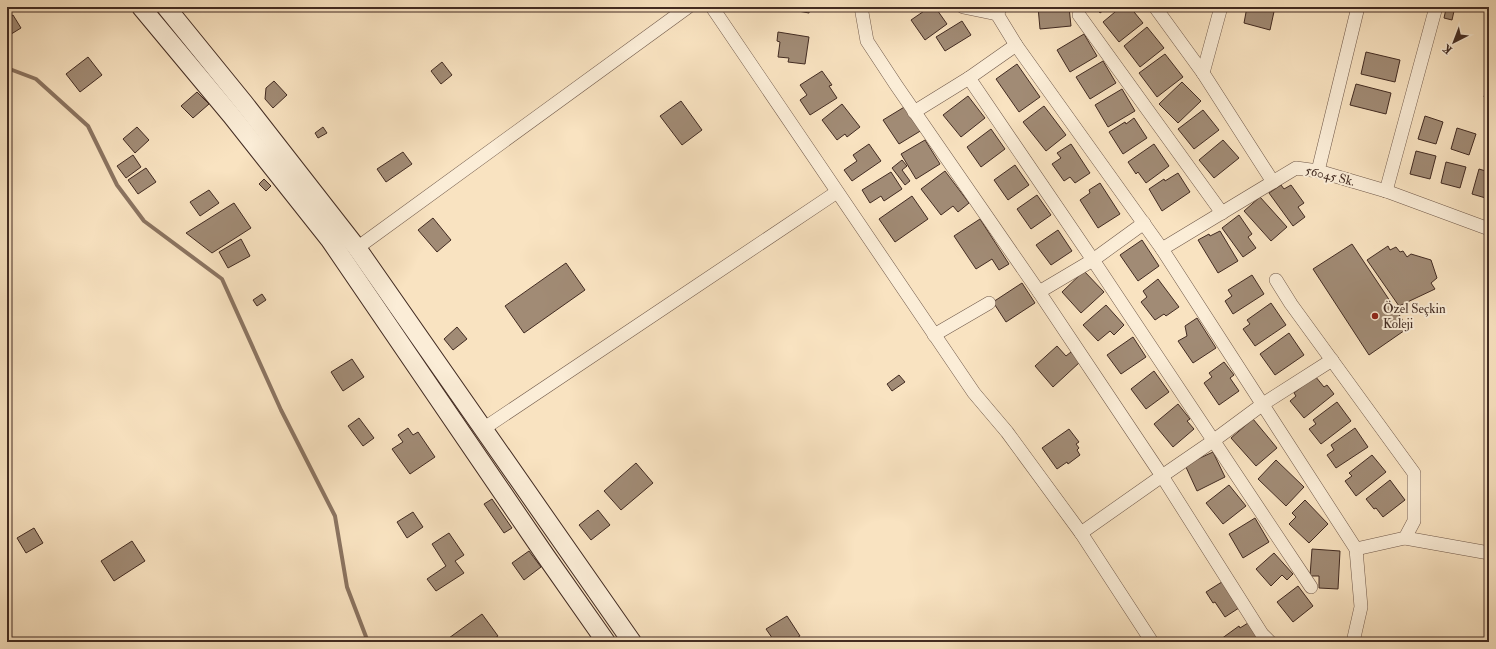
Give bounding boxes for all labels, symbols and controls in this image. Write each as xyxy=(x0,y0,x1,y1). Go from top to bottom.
north arrow xyxy=(1434,22,1474,62)
text: K xyxy=(1439,41,1455,56)
street label: 56045 Sk. xyxy=(1304,162,1356,190)
place label: Özel Seçkin Koleji xyxy=(1383,301,1446,332)
marker: Özel Seçkin Koleji xyxy=(1370,311,1380,321)

